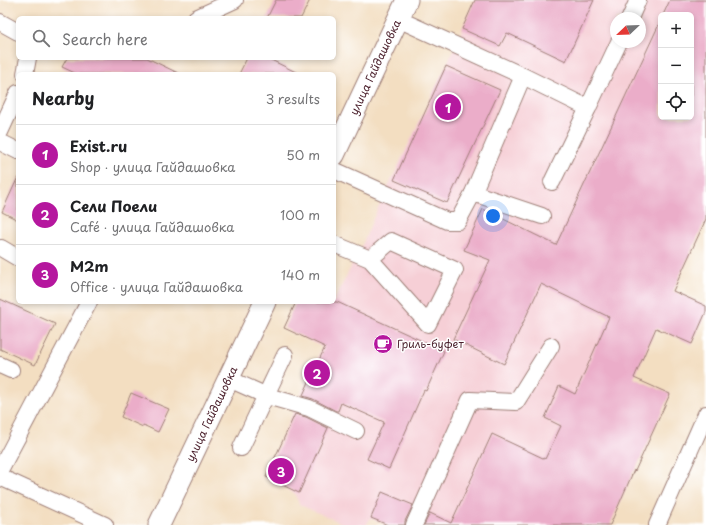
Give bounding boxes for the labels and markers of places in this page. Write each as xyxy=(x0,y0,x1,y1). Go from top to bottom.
pin: 1 xyxy=(435,92,461,122)
cafe icon: Гриль-буфет xyxy=(372,333,394,355)
place label: Гриль-буфет xyxy=(397,335,464,352)
pin: 2 xyxy=(304,358,330,388)
pin: 3 xyxy=(268,456,294,486)

